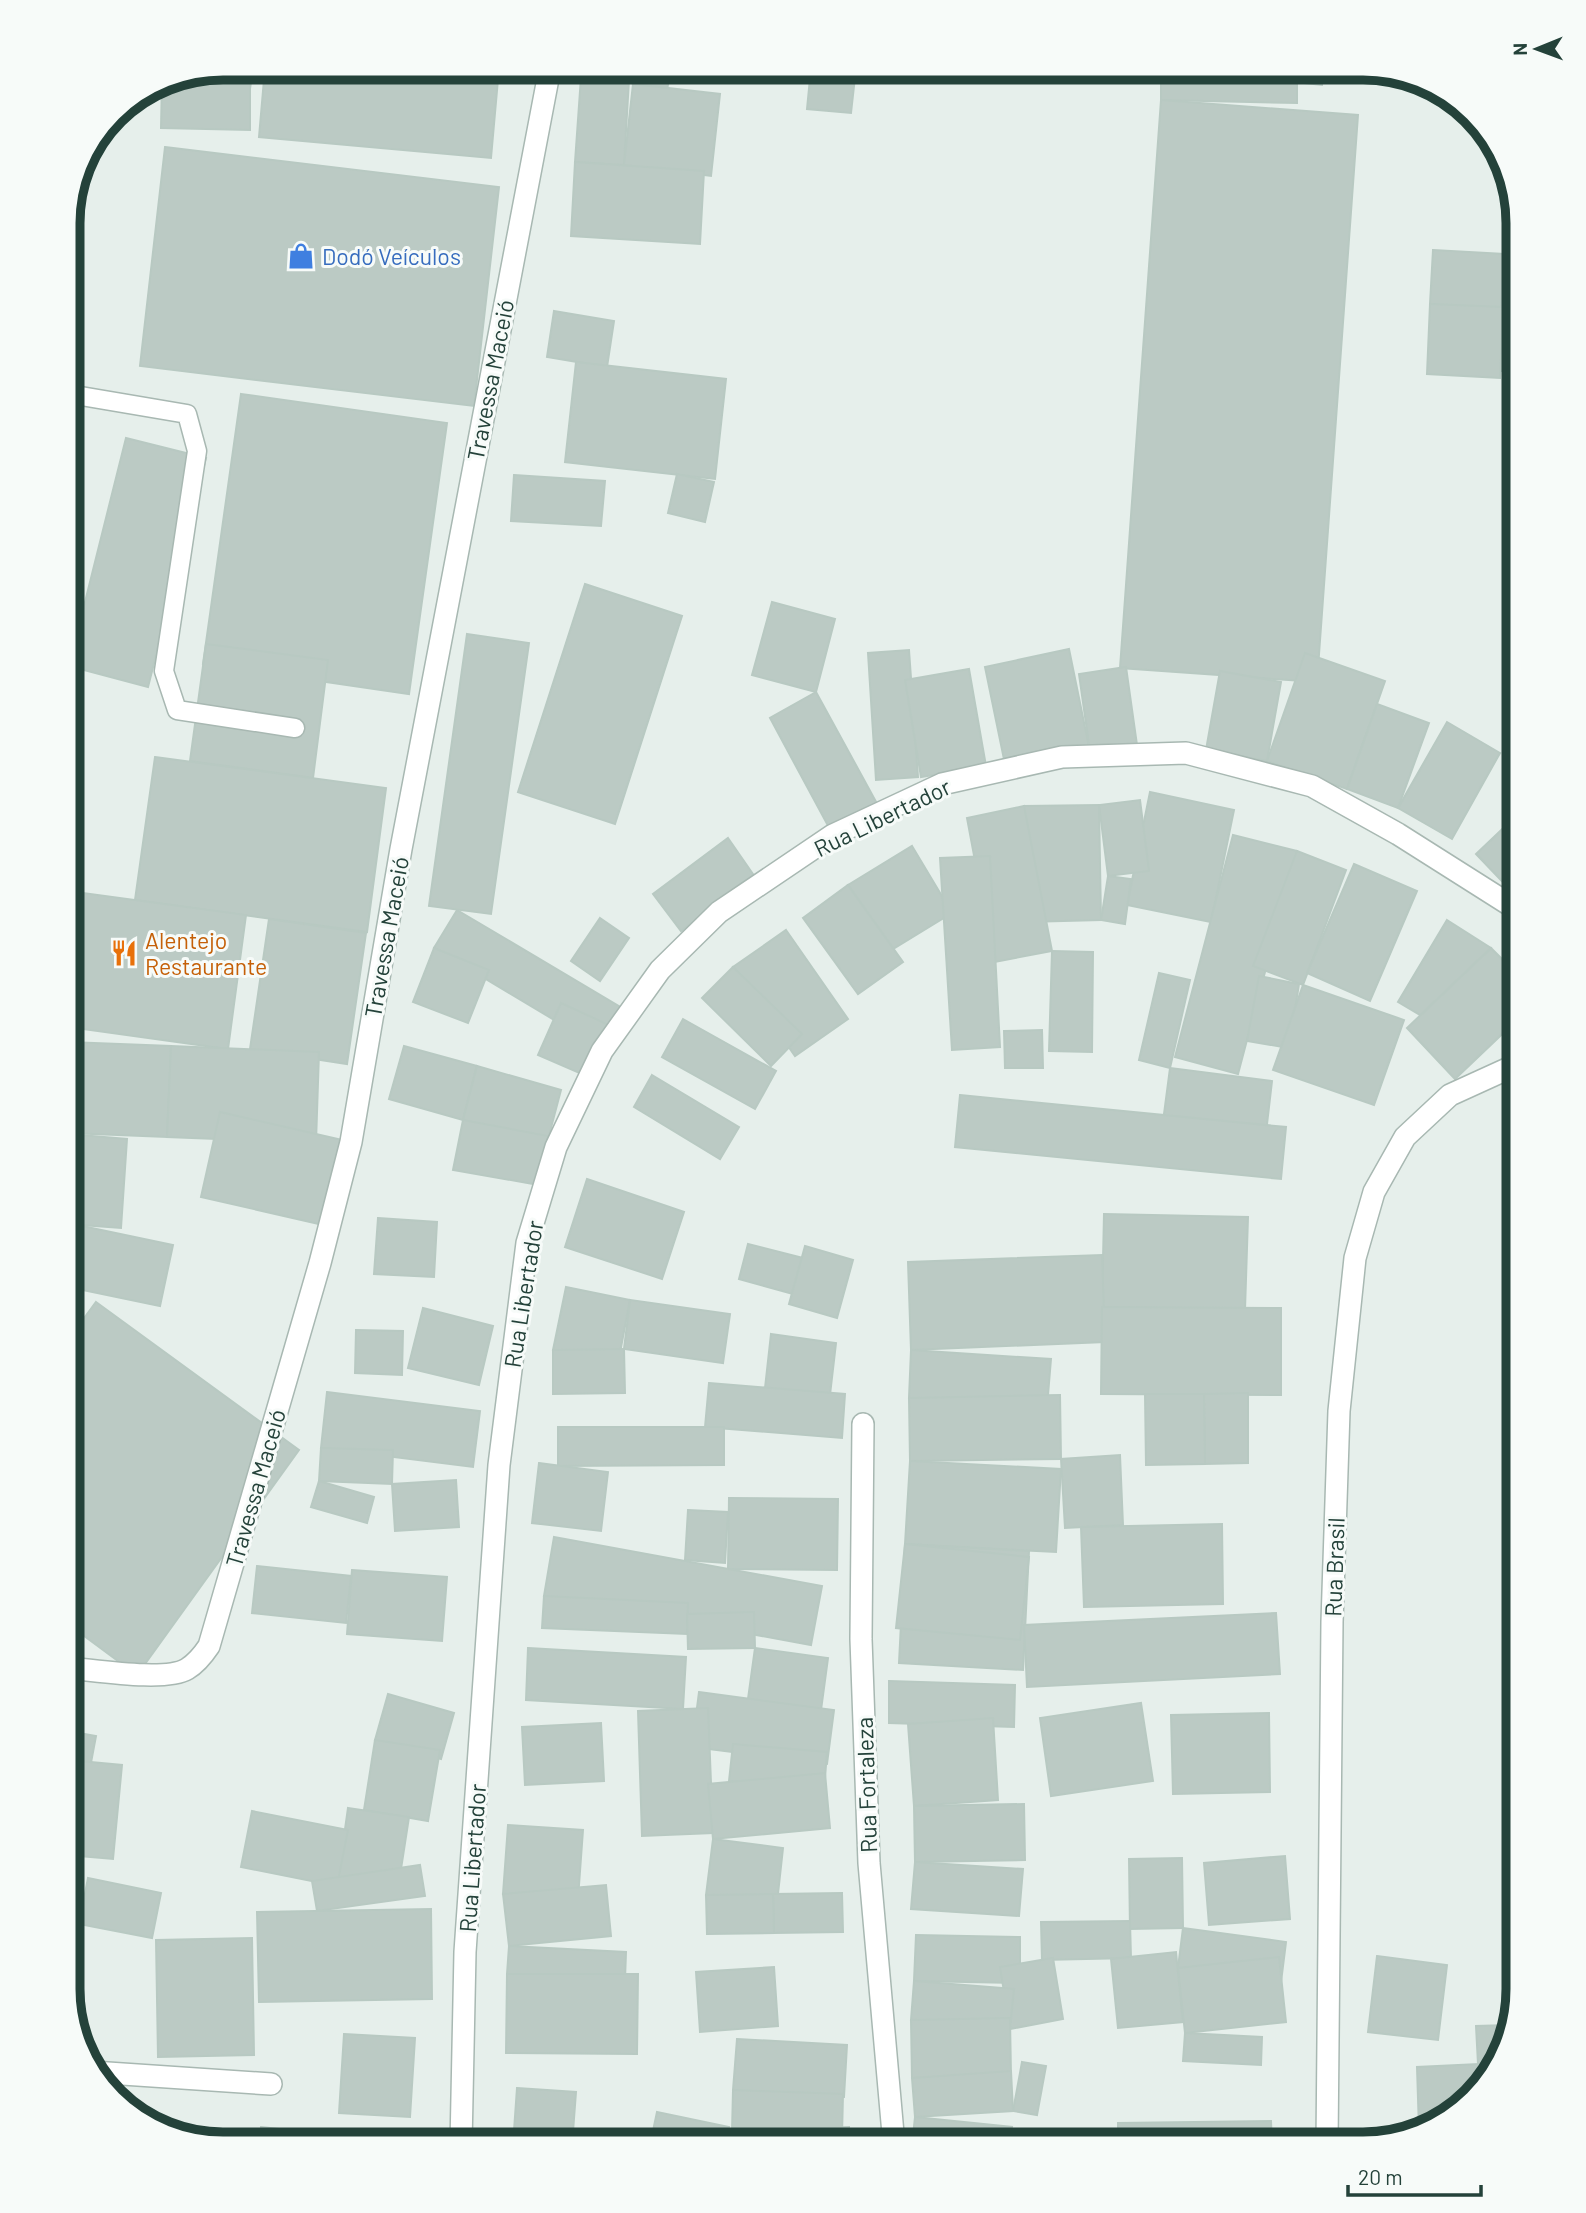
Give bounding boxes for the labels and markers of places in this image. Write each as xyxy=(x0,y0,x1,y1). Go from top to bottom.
shop icon: Dodó Veículos xyxy=(286,241,316,271)
place label: Dodó Veículos xyxy=(322,242,461,270)
place label: Alentejo Restaurante xyxy=(145,926,267,980)
restaurant icon: Alentejo Restaurante xyxy=(109,938,139,968)

